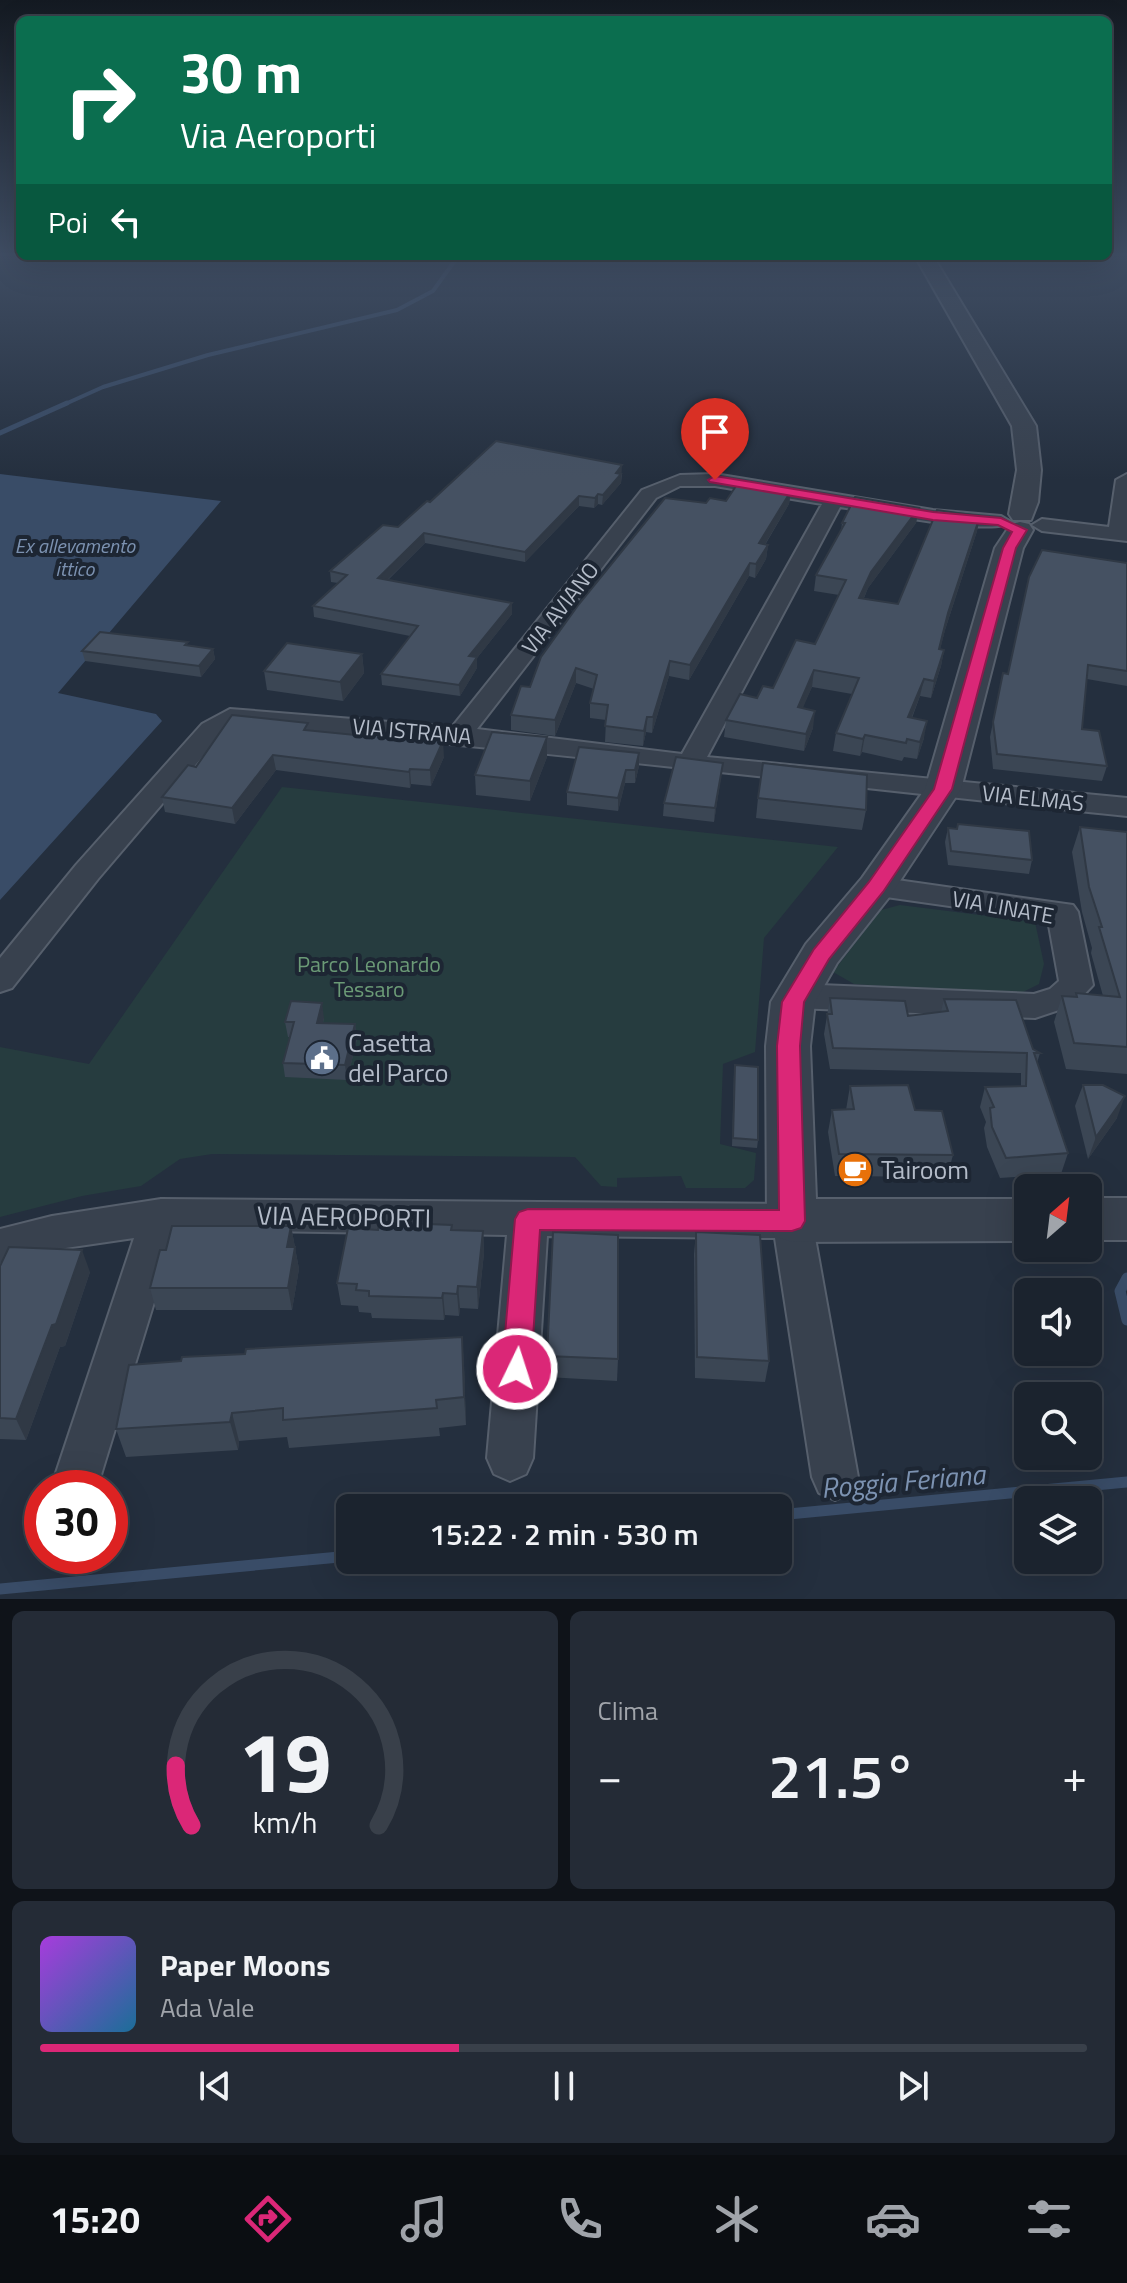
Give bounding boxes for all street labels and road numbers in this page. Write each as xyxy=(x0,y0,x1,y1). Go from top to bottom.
street label: VIA AVIANO xyxy=(513,554,607,662)
street label: VIA ISTRANA xyxy=(351,709,473,753)
street label: VIA ELMAS xyxy=(980,776,1086,820)
street label: VIA LINATE xyxy=(949,881,1057,933)
street label: VIA AEROPORTI xyxy=(257,1195,431,1238)

